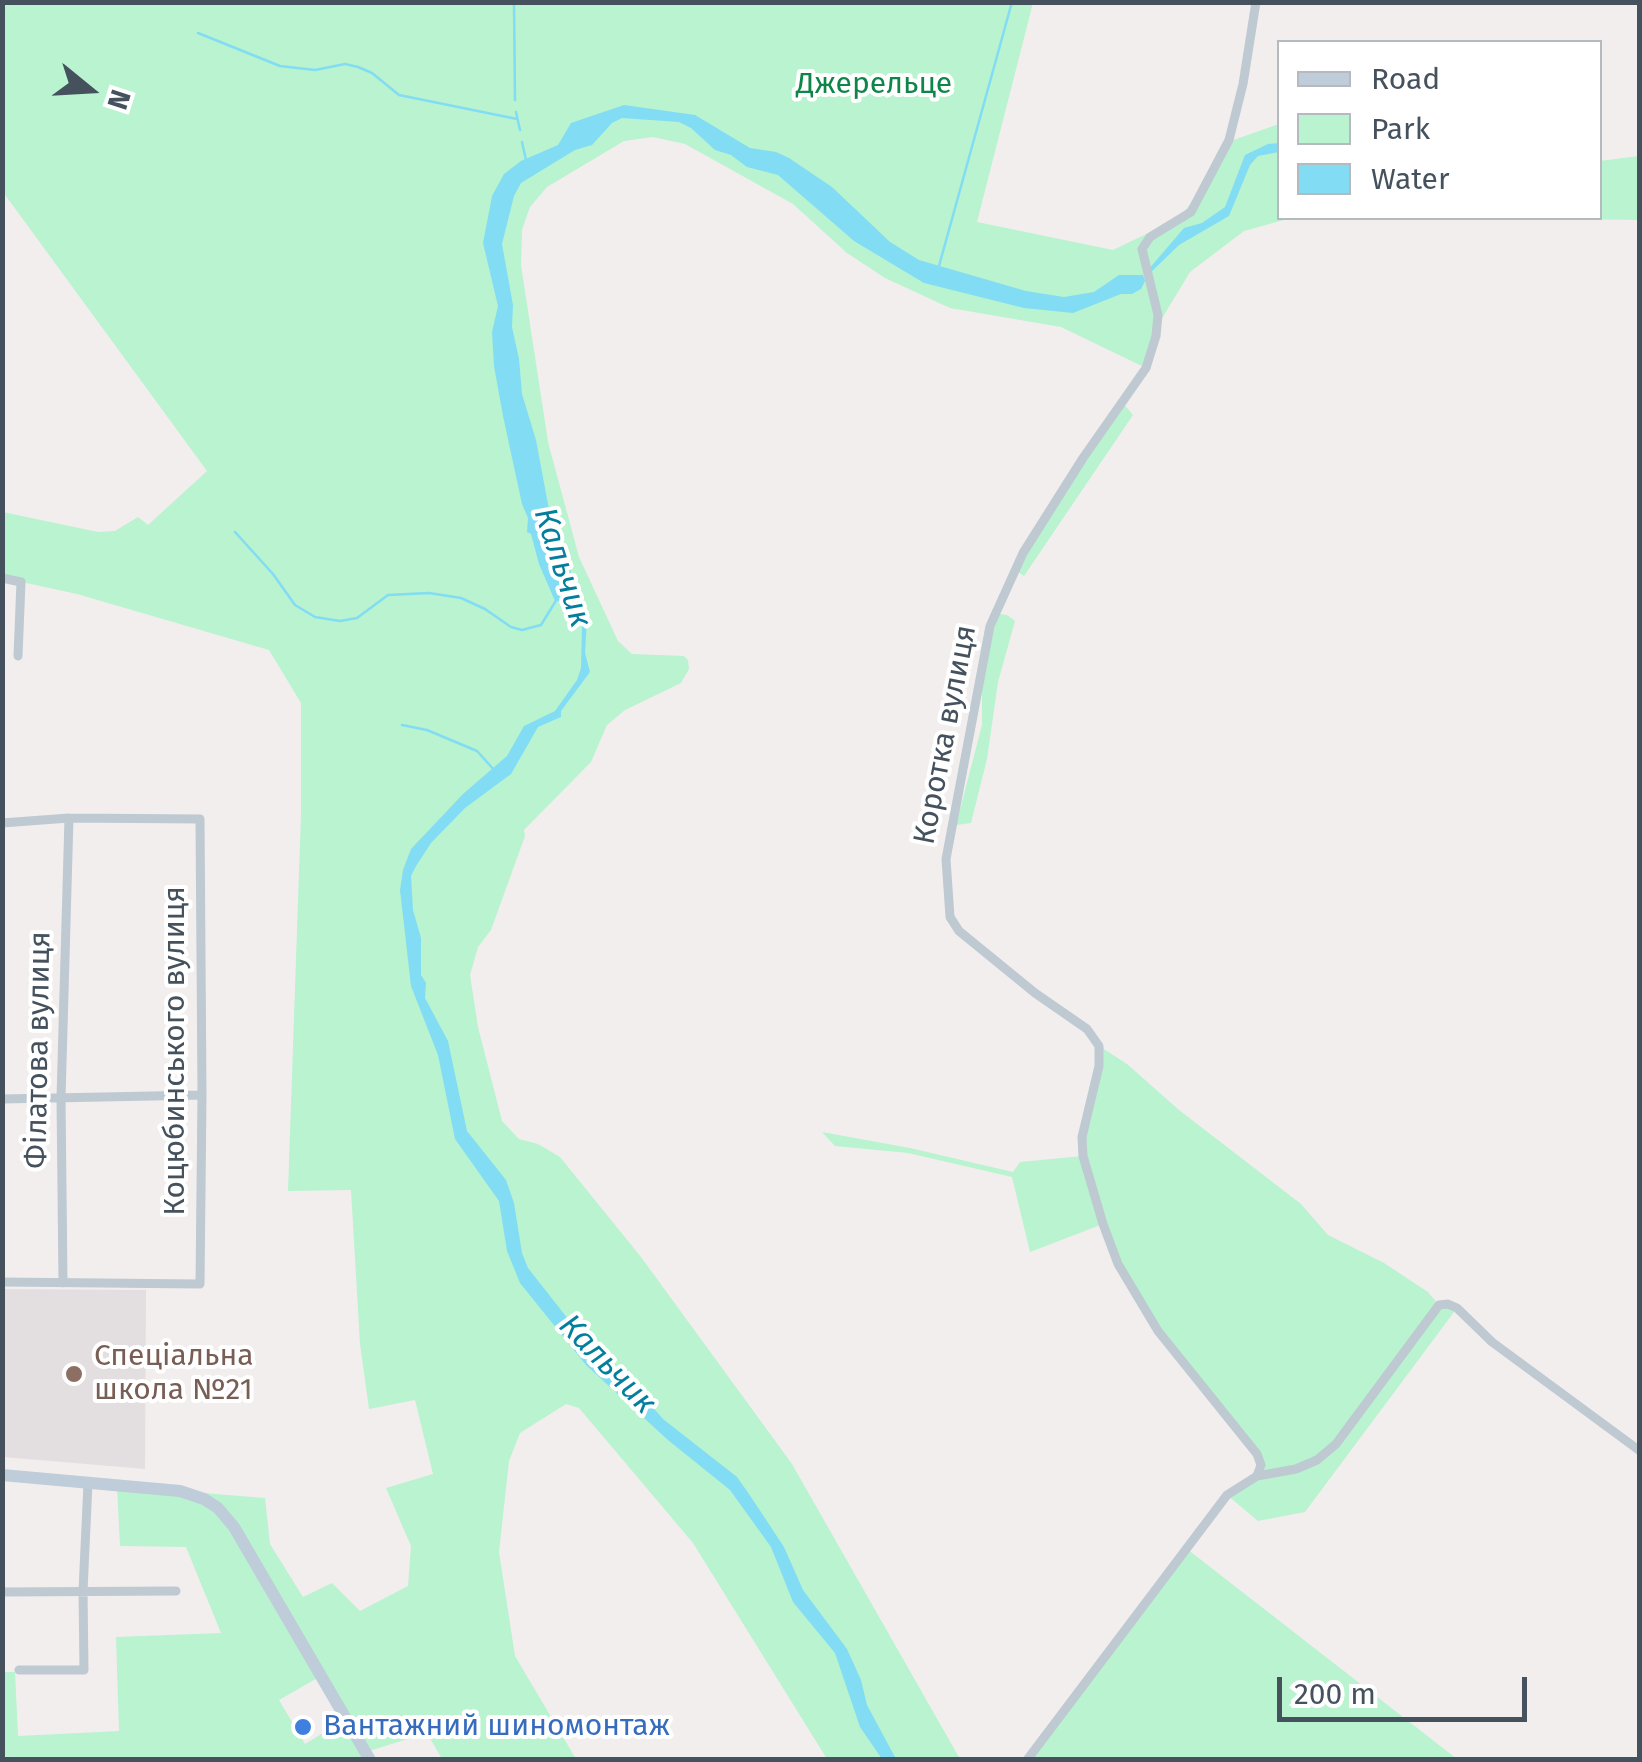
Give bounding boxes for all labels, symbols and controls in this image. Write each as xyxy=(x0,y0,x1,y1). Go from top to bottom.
north arrow xyxy=(40,40,140,140)
legend xyxy=(1277,40,1602,220)
text: Road xyxy=(1371,61,1440,97)
park label: Джерельце xyxy=(796,67,952,103)
text: N xyxy=(100,85,138,113)
text: Park xyxy=(1371,111,1430,147)
text: Water xyxy=(1371,161,1450,197)
water label: Кальчик xyxy=(525,503,599,633)
street label: Коротка вулиця xyxy=(907,622,985,848)
street label: Коцюбинського вулиця xyxy=(158,886,194,1216)
street label: Філатова вулиця xyxy=(19,931,59,1169)
water label: Кальчик xyxy=(550,1307,664,1423)
place label: Спеціальна школа №21 xyxy=(94,1339,254,1410)
marker: Спеціальна школа №21 xyxy=(63,1363,85,1385)
scale bar xyxy=(1282,1657,1532,1719)
text: 200 m xyxy=(1294,1676,1376,1712)
place label: Вантажний шиномонтаж xyxy=(323,1709,670,1745)
marker: Вантажний шиномонтаж xyxy=(292,1716,314,1738)

